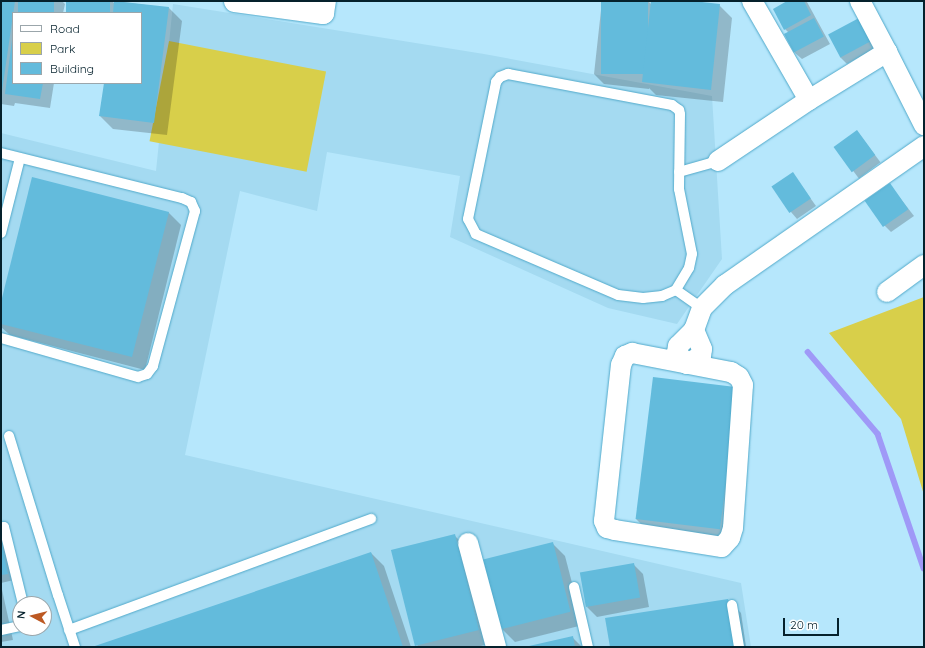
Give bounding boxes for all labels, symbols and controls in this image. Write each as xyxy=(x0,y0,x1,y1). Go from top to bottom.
legend xyxy=(12,12,142,84)
text: Road xyxy=(50,21,80,36)
text: Park xyxy=(50,41,75,56)
text: Building xyxy=(50,61,94,76)
north arrow xyxy=(12,596,52,636)
text: N xyxy=(14,610,29,620)
scale bar xyxy=(785,610,841,636)
text: 20 m xyxy=(790,617,818,632)

